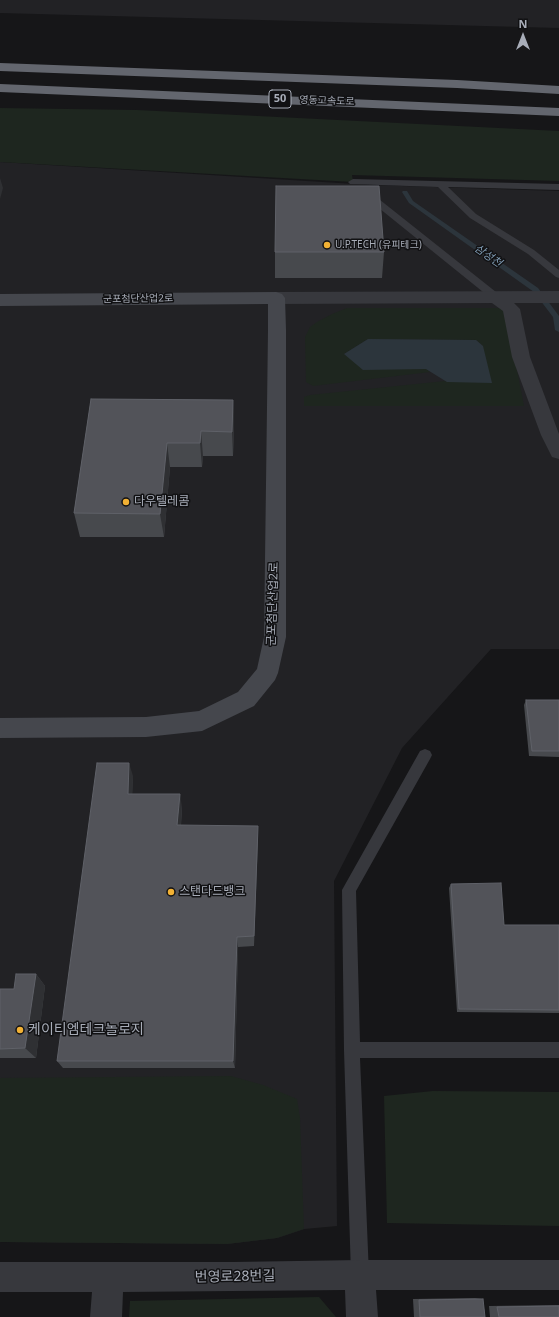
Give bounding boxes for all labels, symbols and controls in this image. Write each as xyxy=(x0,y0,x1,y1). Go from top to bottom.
north arrow xyxy=(503,16,543,56)
text: N xyxy=(519,16,527,31)
road number: 50 xyxy=(269,90,291,108)
street label: 영동고속도로 xyxy=(299,94,355,108)
place label: U.P.TECH (유피테크) xyxy=(335,239,422,251)
marker: U.P.TECH (유피테크) xyxy=(322,240,332,250)
water label: 삼성천 xyxy=(472,242,504,270)
street label: 군포첨단산업2로 xyxy=(103,292,173,306)
place label: 다우텔레콤 xyxy=(134,495,189,509)
marker: 다우텔레콤 xyxy=(121,497,131,507)
street label: 군포첨단산업2로 xyxy=(264,562,282,646)
place label: 스탠다드뱅크 xyxy=(179,885,245,899)
marker: 스탠다드뱅크 xyxy=(166,887,176,897)
place label: 케이티엠테크놀로지 xyxy=(28,1022,144,1038)
marker: 케이티엠테크놀로지 xyxy=(15,1025,25,1035)
street label: 번영로28번길 xyxy=(195,1268,275,1286)

